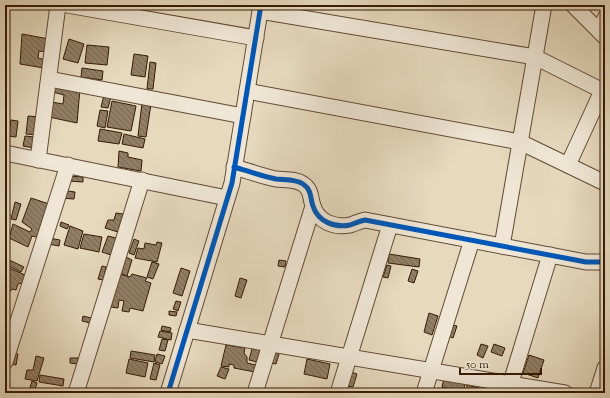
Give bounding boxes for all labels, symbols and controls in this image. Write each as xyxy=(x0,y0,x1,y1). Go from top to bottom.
scale bar xyxy=(460,350,541,376)
text: 50 m xyxy=(465,356,489,374)

